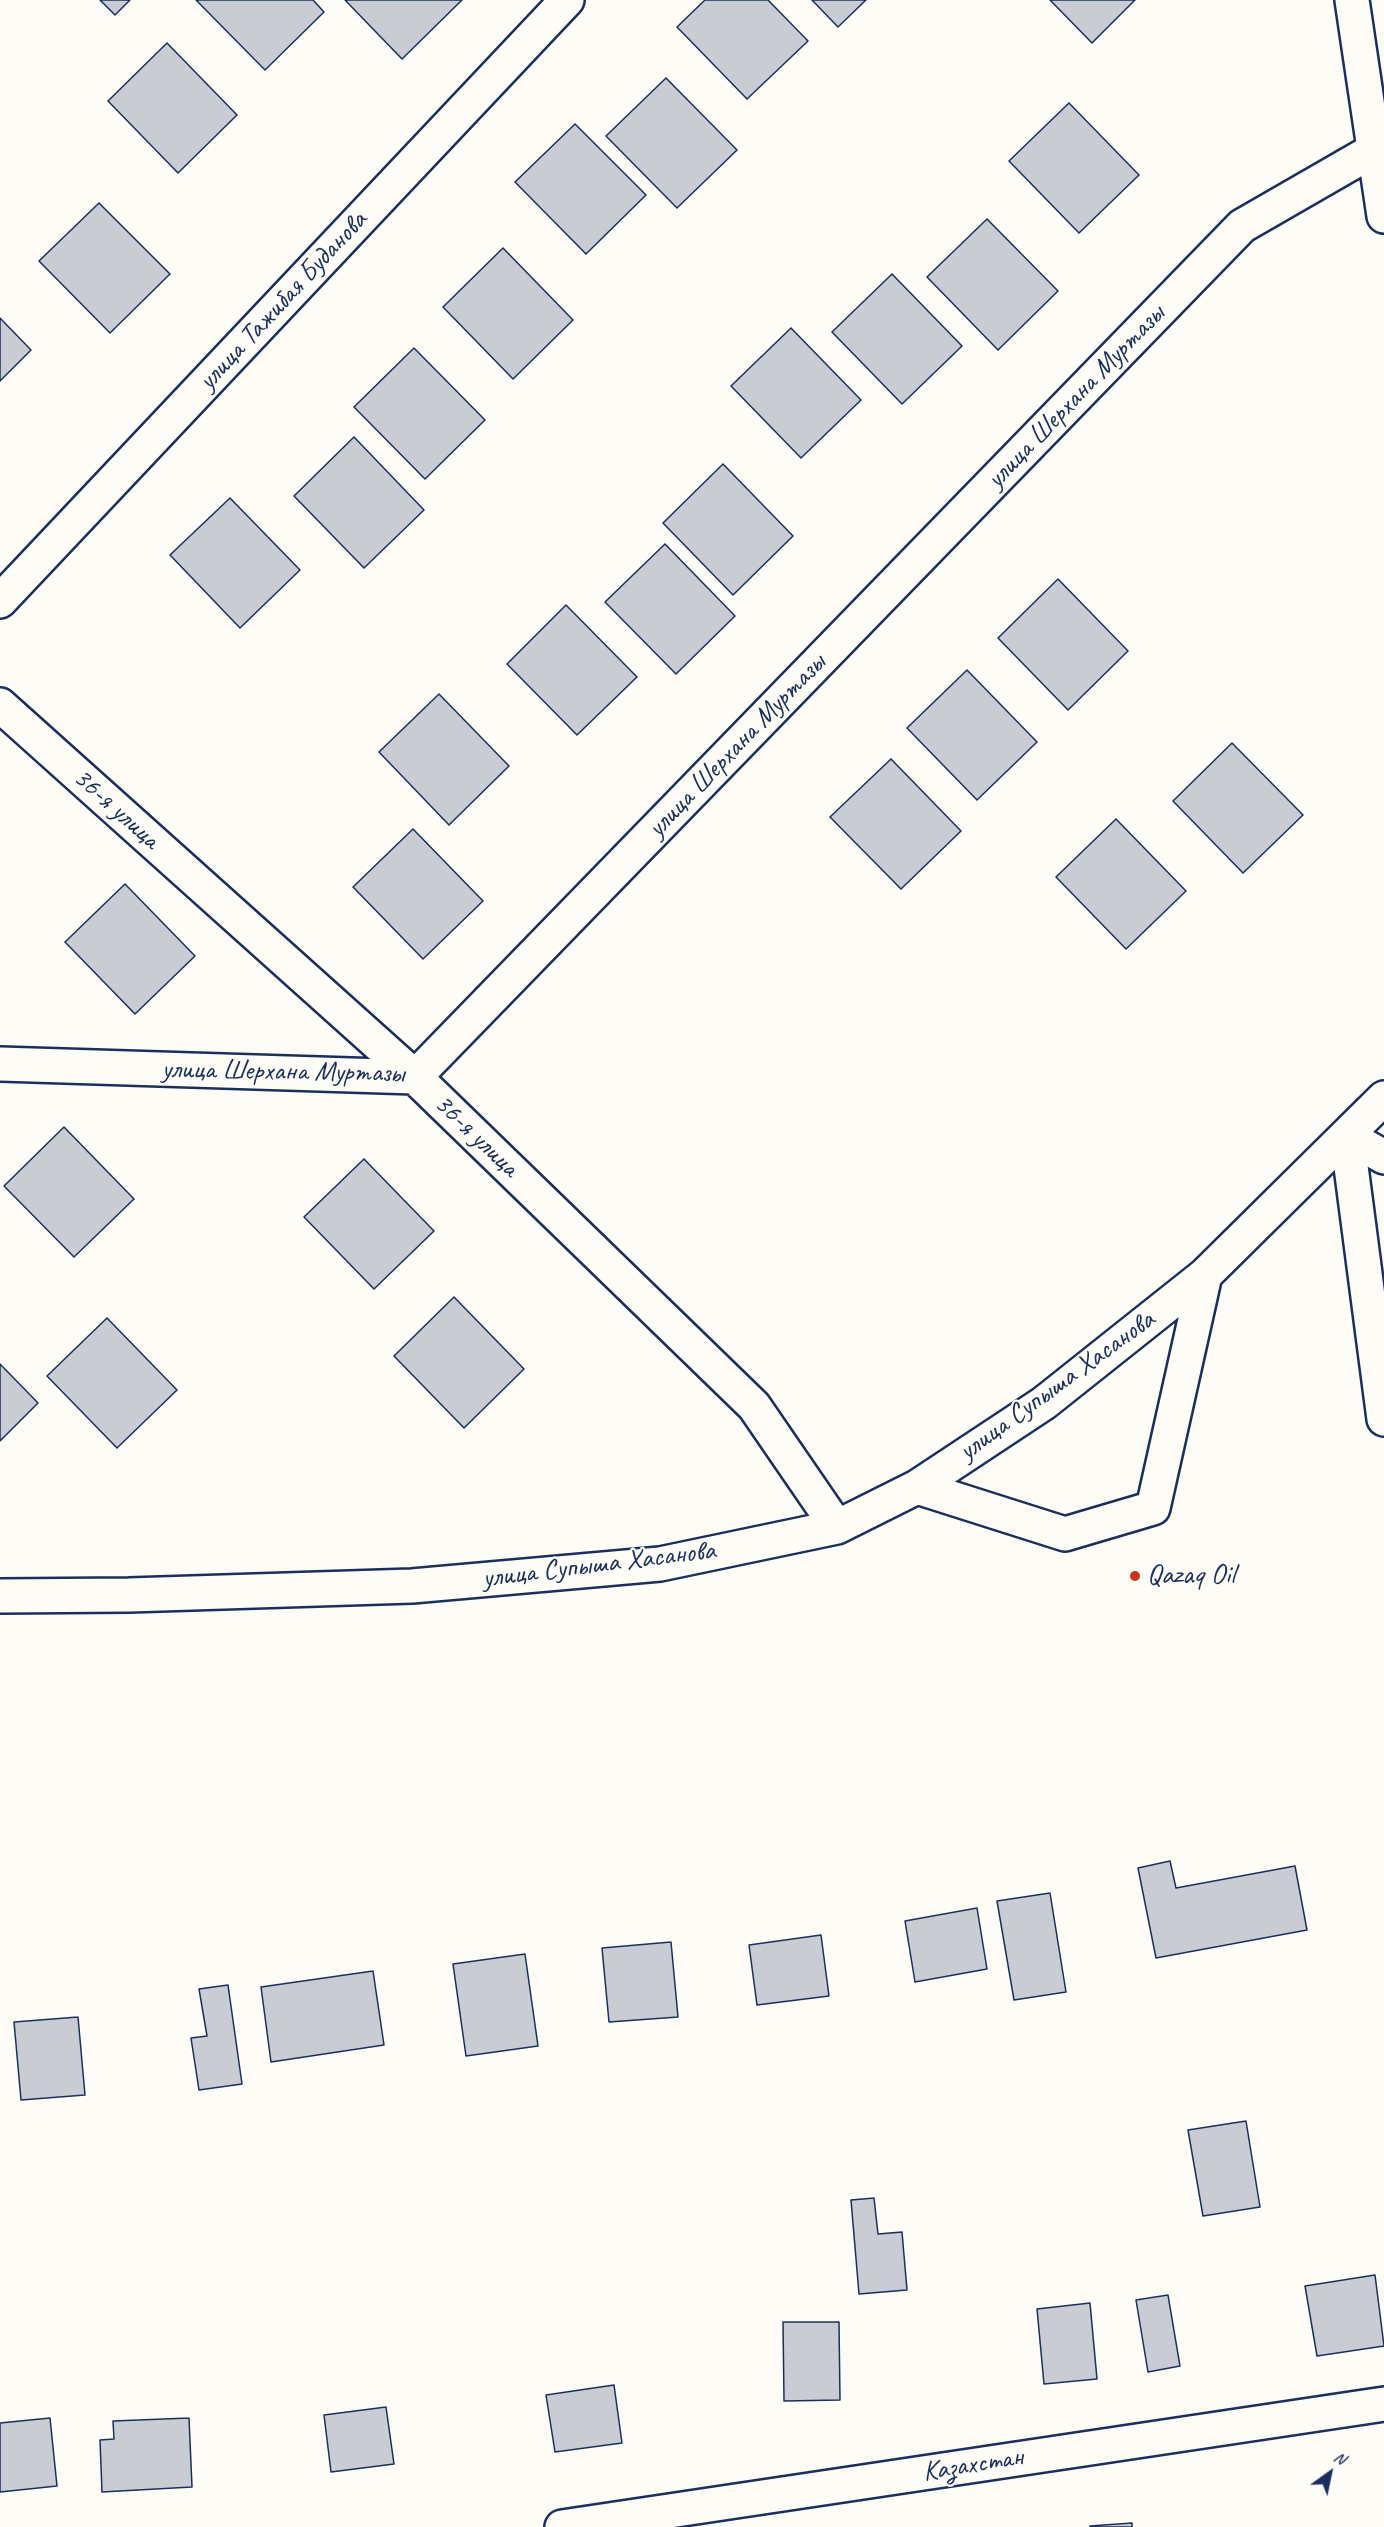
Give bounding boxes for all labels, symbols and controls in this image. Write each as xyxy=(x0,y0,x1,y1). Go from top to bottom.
street label: улица Тажибая Буданова xyxy=(191,204,375,398)
street label: улица Шерхана Муртазы xyxy=(980,298,1172,496)
street label: улица Шерхана Муртазы xyxy=(641,647,833,845)
street label: 36-я улица xyxy=(66,761,166,857)
street label: улица Шерхана Муртазы xyxy=(161,1053,405,1091)
street label: 36-я улица xyxy=(427,1087,525,1185)
street label: улица Супыша Хасанова xyxy=(952,1303,1162,1469)
street label: улица Супыша Хасанова xyxy=(481,1534,717,1596)
place label: Qazaq Oil xyxy=(1147,1559,1235,1593)
marker: Qazaq Oil xyxy=(1128,1569,1142,1583)
street label: Казахстан xyxy=(921,2441,1025,2489)
north arrow xyxy=(1300,2443,1360,2503)
text: N xyxy=(1330,2447,1349,2469)

